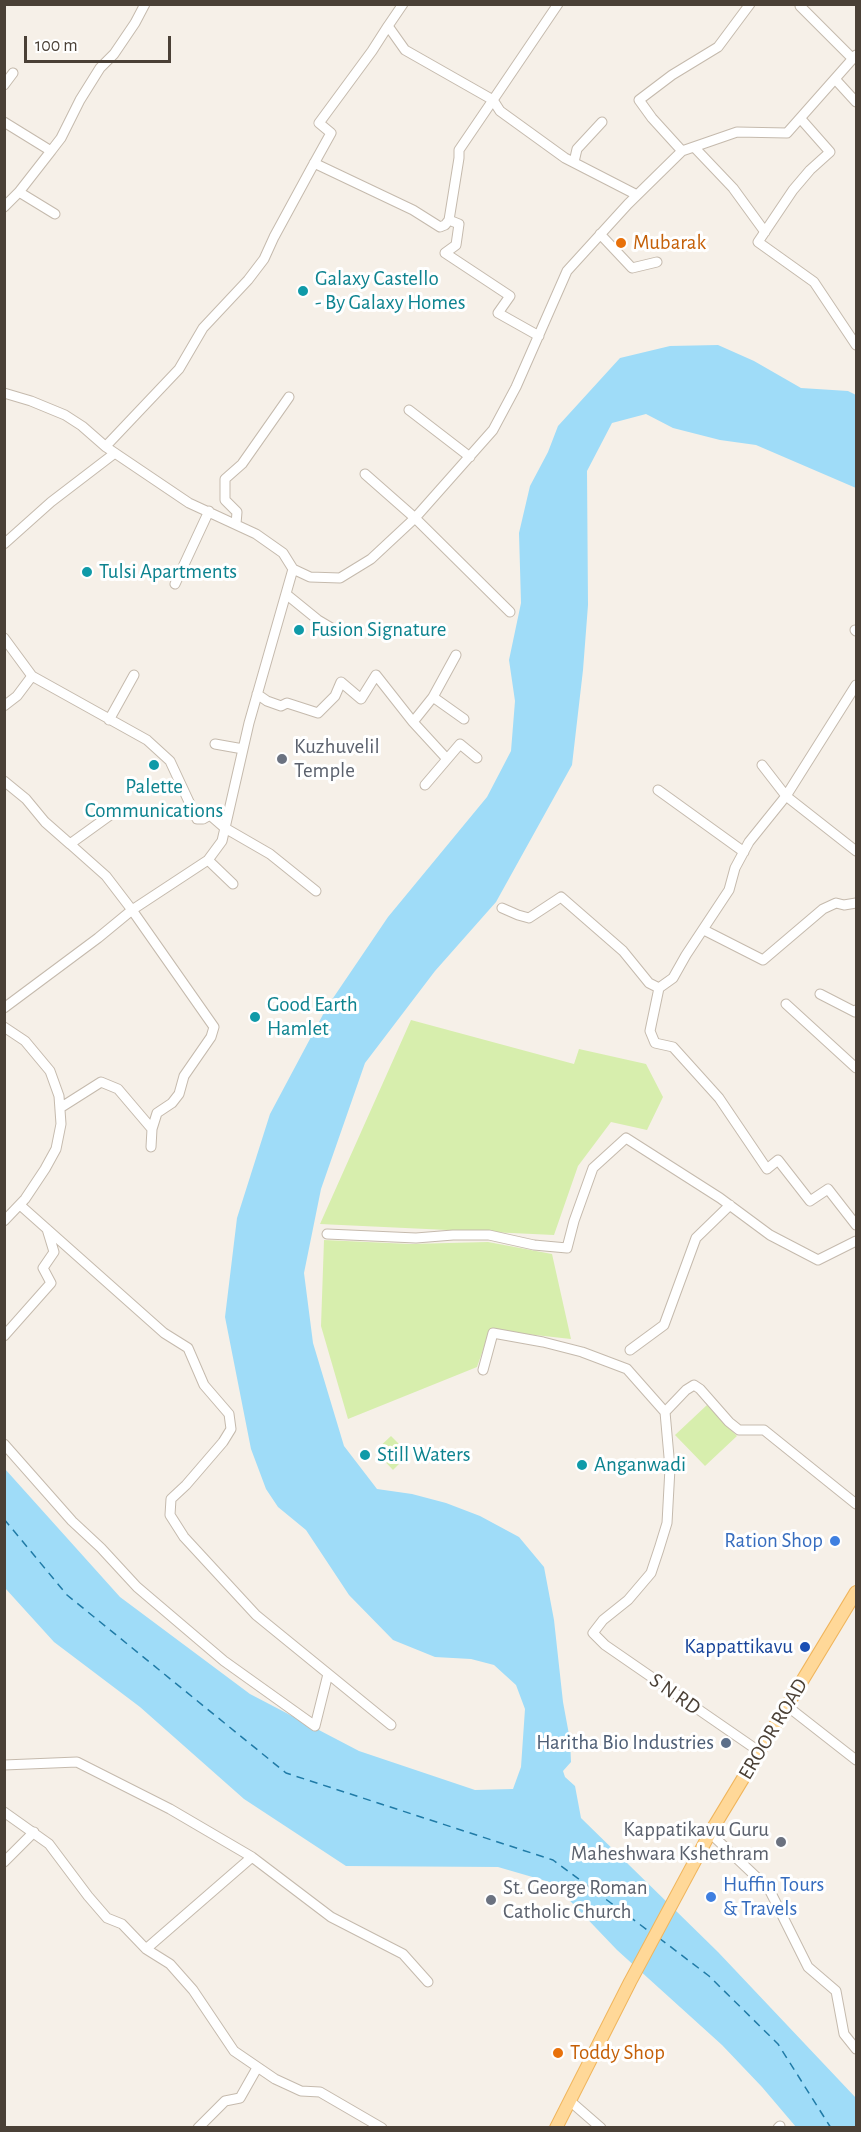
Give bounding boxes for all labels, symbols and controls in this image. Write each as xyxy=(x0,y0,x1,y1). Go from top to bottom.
scale bar xyxy=(27,24,174,62)
text: 100 m xyxy=(35,37,78,55)
place label: Mubarak xyxy=(633,230,706,256)
marker: Mubarak xyxy=(614,236,628,250)
place label: Galaxy Castello - By Galaxy Homes xyxy=(315,266,465,316)
marker: Galaxy Castello - By Galaxy Homes xyxy=(296,284,310,298)
place label: Tulsi Apartments xyxy=(99,559,237,585)
marker: Tulsi Apartments xyxy=(80,565,94,579)
place label: Fusion Signature xyxy=(311,617,446,643)
marker: Fusion Signature xyxy=(292,623,306,637)
place label: Kuzhuvelil Temple xyxy=(294,734,380,784)
marker: Kuzhuvelil Temple xyxy=(275,752,289,766)
marker: Palette Communications xyxy=(147,758,161,772)
place label: Palette Communications xyxy=(85,774,223,824)
place label: Good Earth Hamlet xyxy=(267,992,358,1042)
marker: Good Earth Hamlet xyxy=(248,1010,262,1024)
place label: Still Waters xyxy=(377,1442,470,1468)
marker: Still Waters xyxy=(358,1448,372,1462)
place label: Anganwadi xyxy=(594,1452,686,1478)
marker: Anganwadi xyxy=(575,1458,589,1472)
place label: Ration Shop xyxy=(724,1528,823,1554)
marker: Ration Shop xyxy=(828,1534,842,1548)
place label: Kappattikavu xyxy=(684,1634,793,1660)
marker: Kappattikavu xyxy=(798,1640,812,1654)
street label: S N RD xyxy=(645,1668,705,1720)
street label: EROOR ROAD xyxy=(733,1674,813,1784)
place label: Haritha Bio Industries xyxy=(536,1730,714,1756)
marker: Haritha Bio Industries xyxy=(719,1736,733,1750)
place label: Kappatikavu Guru Maheshwara Kshethram xyxy=(571,1817,769,1867)
marker: Kappatikavu Guru Maheshwara Kshethram xyxy=(774,1835,788,1849)
place label: Huffin Tours & Travels xyxy=(723,1872,824,1922)
place label: St. George Roman Catholic Church xyxy=(503,1875,647,1925)
marker: Huffin Tours & Travels xyxy=(704,1890,718,1904)
marker: St. George Roman Catholic Church xyxy=(484,1893,498,1907)
place label: Toddy Shop xyxy=(570,2040,665,2066)
marker: Toddy Shop xyxy=(551,2046,565,2060)

